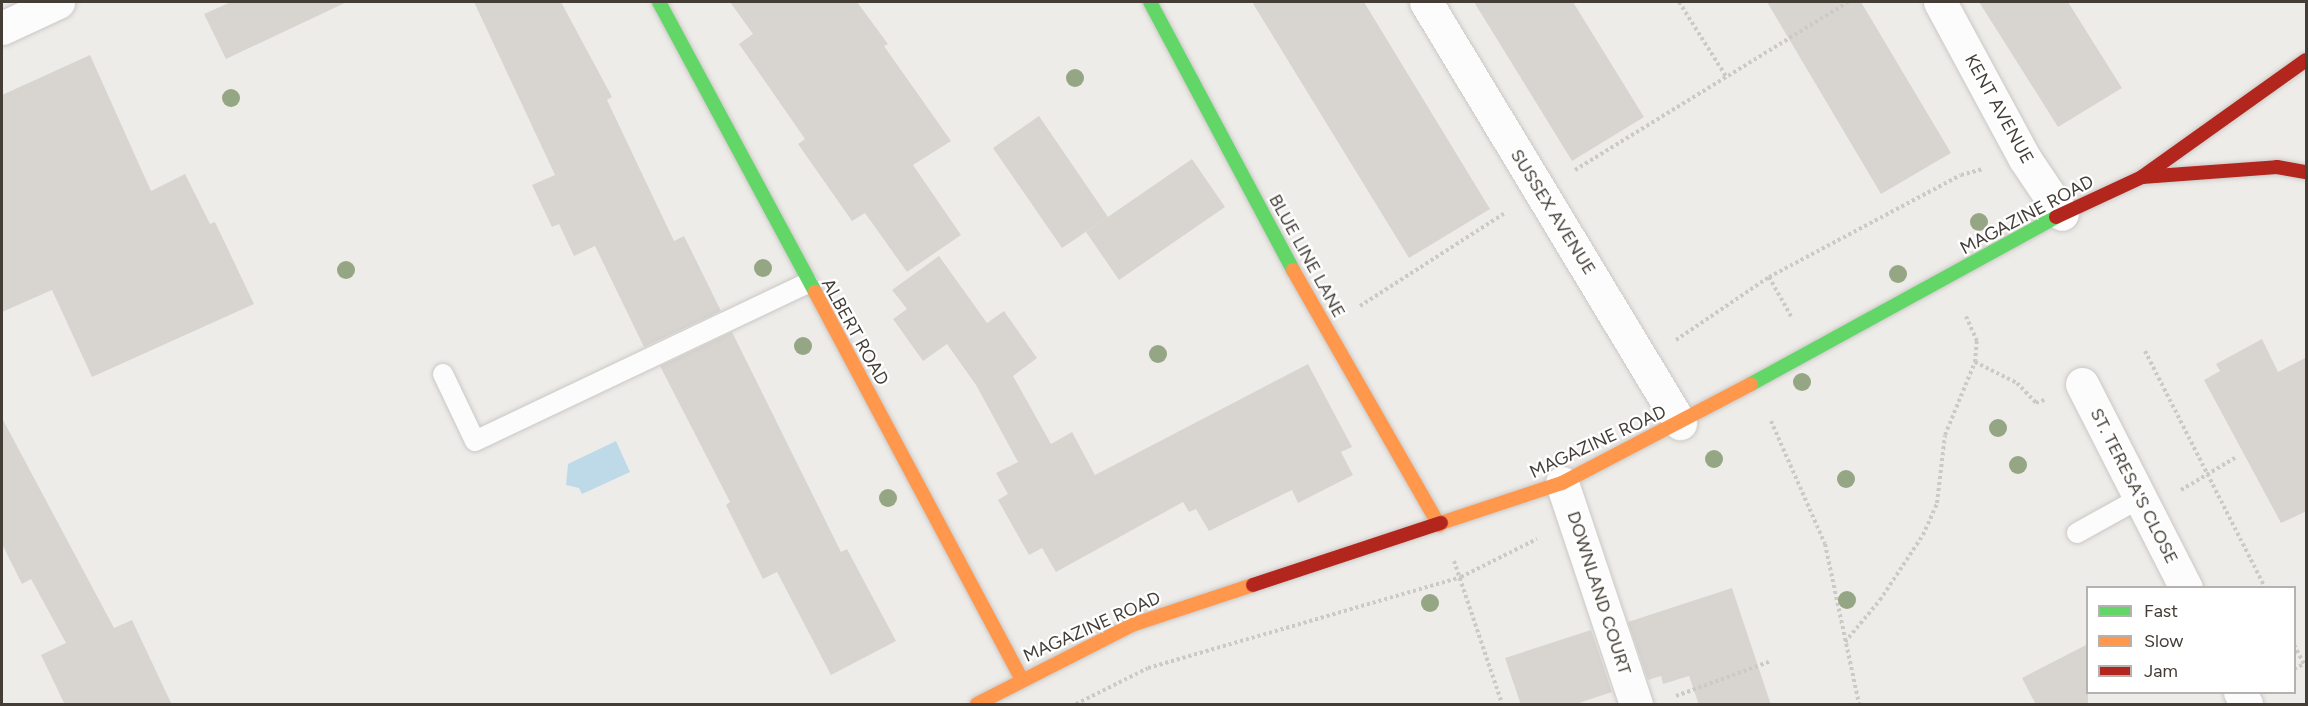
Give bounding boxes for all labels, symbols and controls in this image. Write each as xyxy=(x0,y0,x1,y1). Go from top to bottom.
street label: KENT AVENUE xyxy=(1960,50,2038,168)
street label: SUSSEX AVENUE xyxy=(1506,145,1600,279)
street label: MAGAZINE ROAD xyxy=(1957,171,2097,259)
street label: BLUE LINE LANE xyxy=(1264,191,1350,321)
street label: ALBERT ROAD xyxy=(817,275,893,389)
street label: MAGAZINE ROAD xyxy=(1526,401,1670,483)
street label: ST. TERESA'S CLOSE xyxy=(2085,405,2183,567)
street label: DOWNLAND COURT xyxy=(1562,509,1636,677)
legend xyxy=(2086,586,2296,694)
street label: MAGAZINE ROAD xyxy=(1020,587,1164,667)
text: Fast xyxy=(2144,600,2178,622)
text: Slow xyxy=(2144,630,2183,652)
text: Jam xyxy=(2144,660,2178,682)

